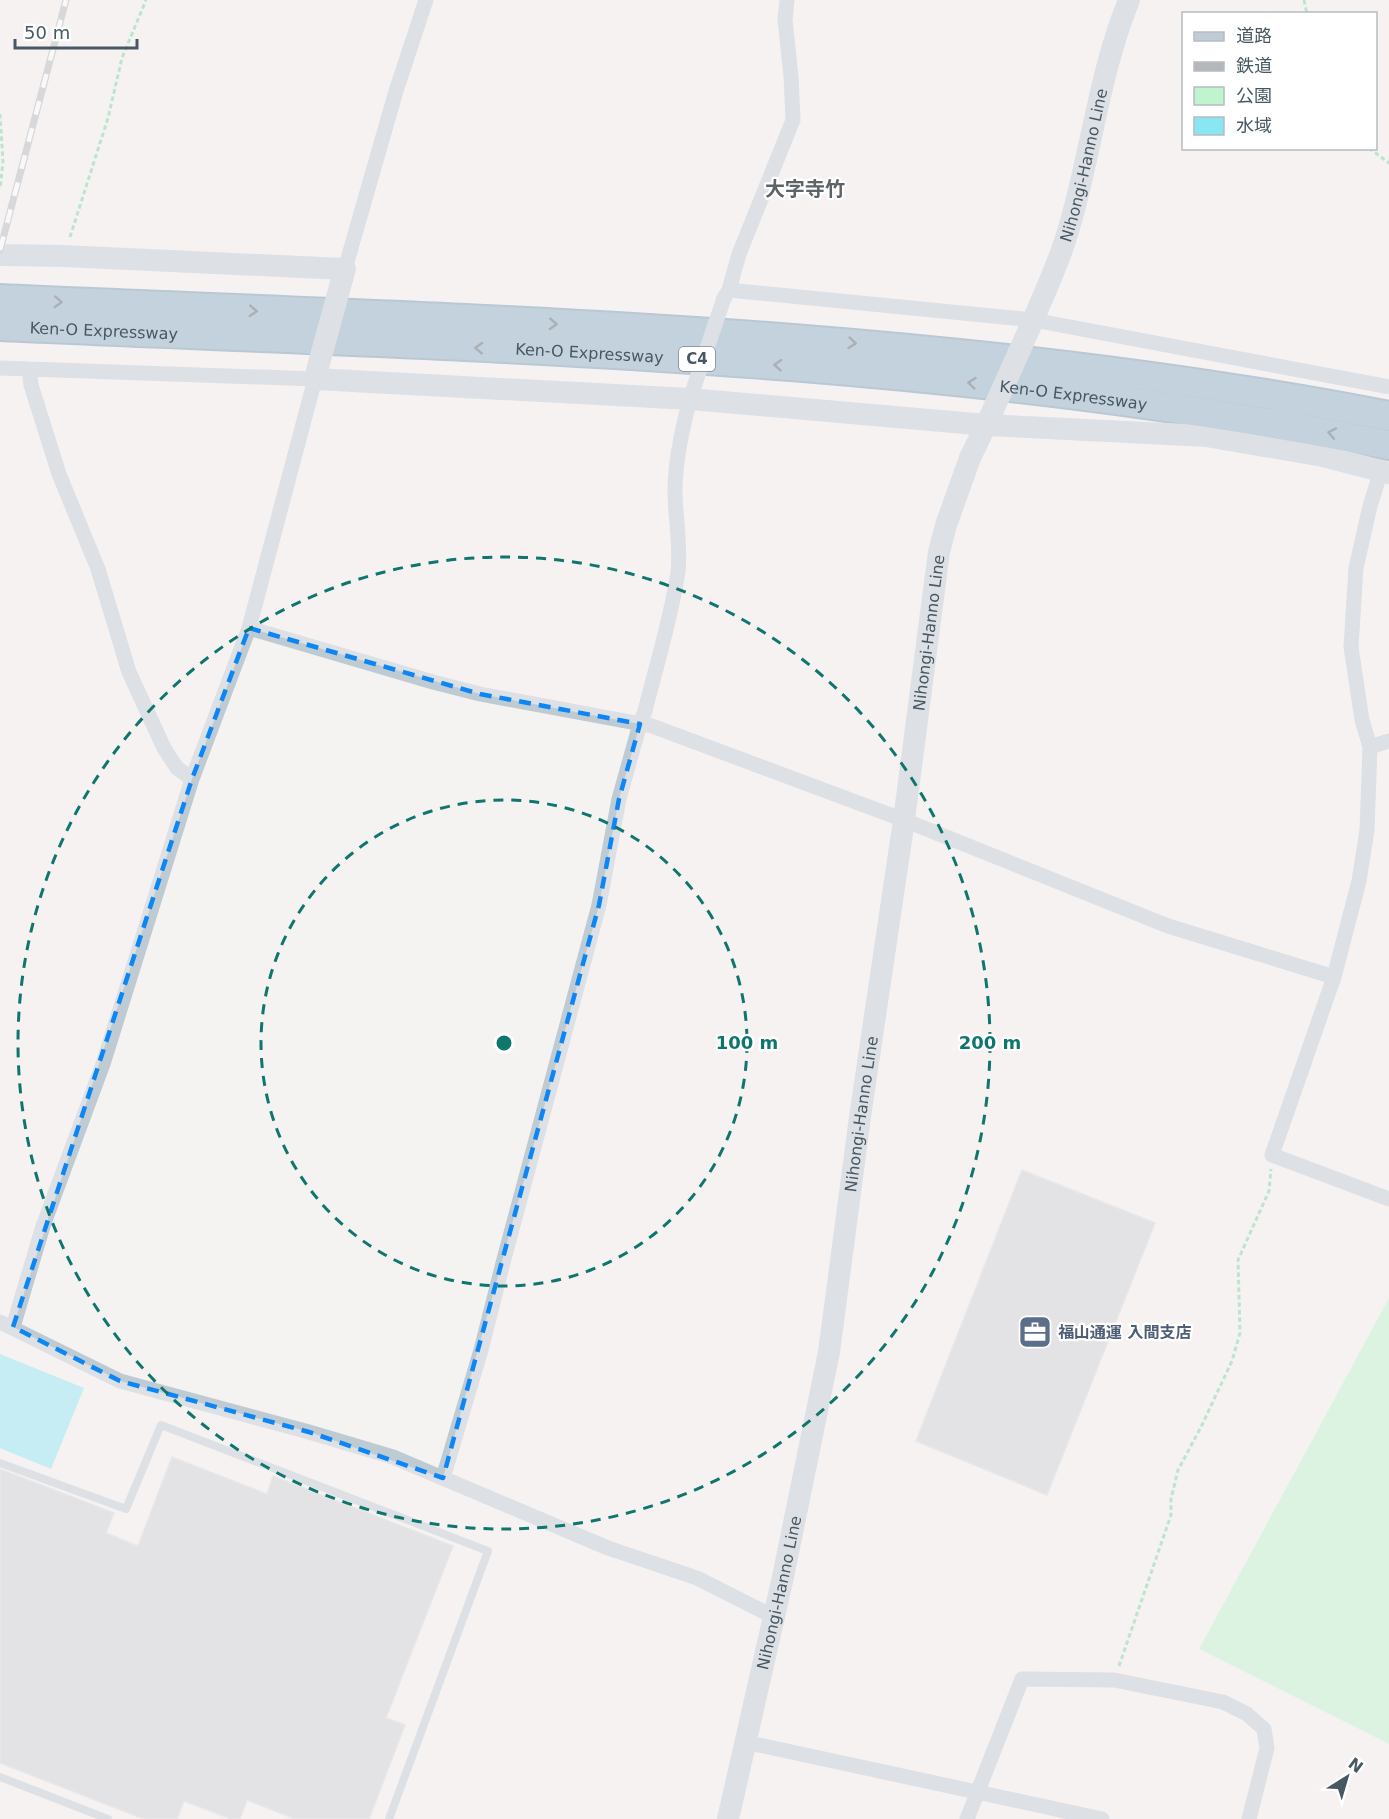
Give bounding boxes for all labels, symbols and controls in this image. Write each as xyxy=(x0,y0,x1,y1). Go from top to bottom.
scale bar xyxy=(15,12,136,50)
legend xyxy=(1182,12,1377,150)
text: 50 m xyxy=(24,22,70,43)
text: 道路 xyxy=(1236,25,1272,46)
text: 鉄道 xyxy=(1236,55,1272,76)
text: 公園 xyxy=(1236,85,1272,106)
street label: Nihongi-Hanno Line xyxy=(1056,86,1111,244)
text: 水域 xyxy=(1236,115,1272,136)
district label: 大字寺竹 xyxy=(765,177,845,201)
one-way arrow xyxy=(54,295,63,308)
one-way arrow xyxy=(249,304,258,317)
street label: Ken-O Expressway xyxy=(29,318,178,343)
one-way arrow xyxy=(548,318,557,331)
one-way arrow xyxy=(848,336,857,349)
street label: Ken-O Expressway xyxy=(515,339,664,367)
one-way arrow xyxy=(474,342,483,355)
road number: C4 xyxy=(679,347,715,371)
one-way arrow xyxy=(774,359,783,372)
street label: Ken-O Expressway xyxy=(999,376,1148,414)
one-way arrow xyxy=(968,377,977,390)
one-way arrow xyxy=(1327,427,1337,440)
street label: Nihongi-Hanno Line xyxy=(909,553,948,712)
text: 100 m xyxy=(716,1032,778,1053)
text: 200 m xyxy=(959,1032,1021,1053)
centre of rings xyxy=(494,1033,514,1053)
street label: Nihongi-Hanno Line xyxy=(841,1035,881,1193)
office icon: 福山通運 入間支店 xyxy=(1017,1314,1053,1350)
place label: 福山通運 入間支店 xyxy=(1058,1323,1192,1342)
street label: Nihongi-Hanno Line xyxy=(753,1514,805,1672)
north arrow xyxy=(1317,1747,1377,1807)
text: N xyxy=(1345,1754,1367,1777)

